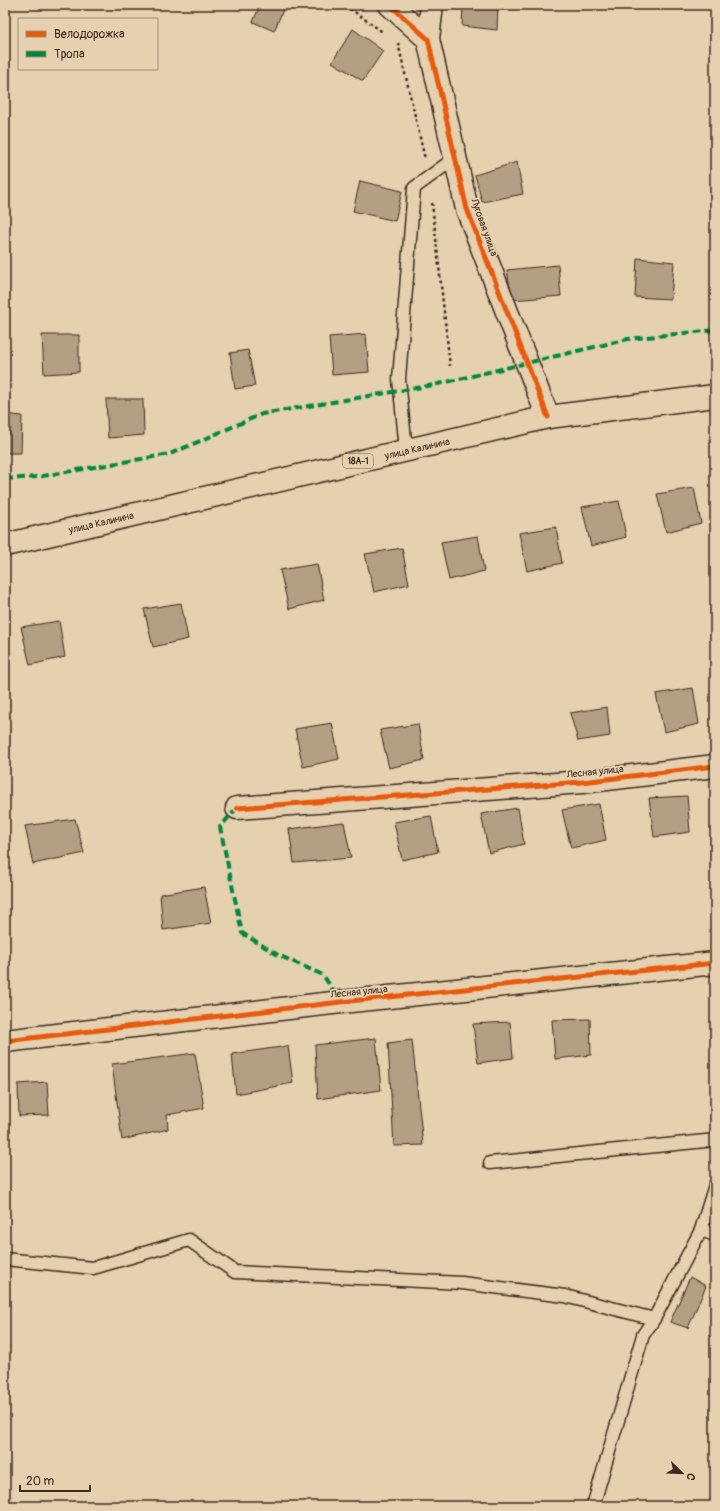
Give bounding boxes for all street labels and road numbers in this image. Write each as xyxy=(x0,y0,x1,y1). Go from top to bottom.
street label: Луговая улица xyxy=(468,196,500,258)
street label: улица Калинина xyxy=(383,436,451,462)
road number: 18А-1 xyxy=(343,454,373,468)
street label: улица Калинина xyxy=(67,510,135,536)
street label: Лесная улица xyxy=(565,763,625,781)
street label: Лесная улица xyxy=(329,983,389,1001)

